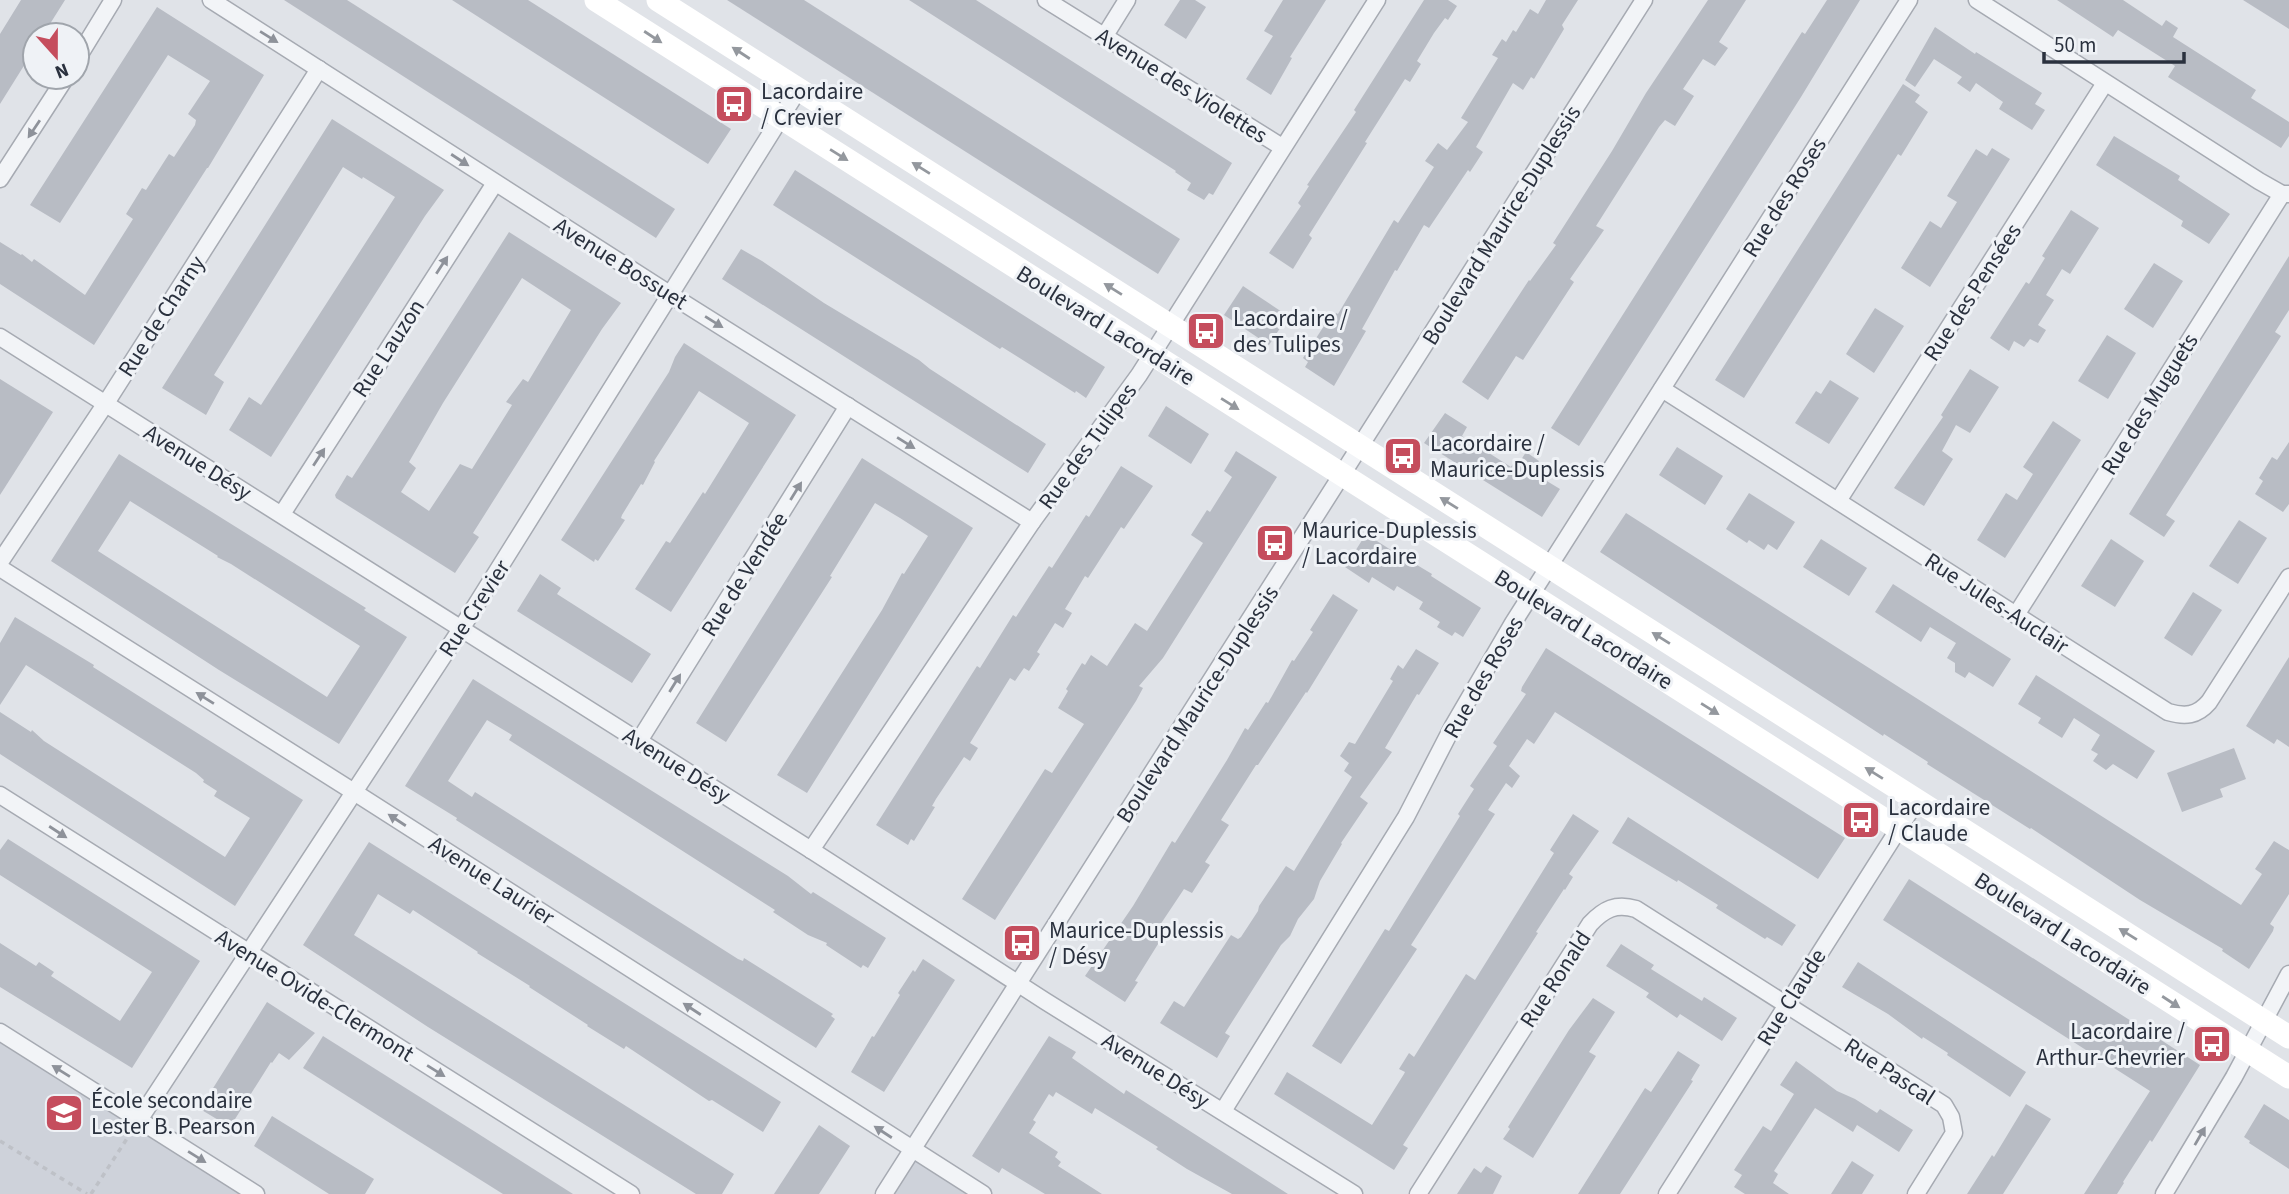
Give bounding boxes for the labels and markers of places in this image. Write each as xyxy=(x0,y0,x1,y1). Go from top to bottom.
place label: Lacordaire / Crevier xyxy=(761,75,863,134)
bus stop icon: Lacordaire / Crevier xyxy=(713,83,755,125)
place label: Lacordaire / des Tulipes xyxy=(1233,302,1348,361)
bus stop icon: Lacordaire / des Tulipes xyxy=(1185,310,1227,352)
place label: Lacordaire / Maurice-Duplessis xyxy=(1430,427,1605,486)
bus stop icon: Lacordaire / Maurice-Duplessis xyxy=(1382,435,1424,477)
place label: Maurice-Duplessis / Lacordaire xyxy=(1302,514,1477,573)
bus stop icon: Maurice-Duplessis / Lacordaire xyxy=(1254,522,1296,564)
place label: Lacordaire / Claude xyxy=(1888,791,1990,850)
bus stop icon: Lacordaire / Claude xyxy=(1840,799,1882,841)
place label: Maurice-Duplessis / Désy xyxy=(1049,914,1224,973)
bus stop icon: Maurice-Duplessis / Désy xyxy=(1001,922,1043,964)
place label: Lacordaire / Arthur-Chevrier xyxy=(2036,1015,2186,1074)
bus stop icon: Lacordaire / Arthur-Chevrier xyxy=(2191,1023,2233,1065)
place label: École secondaire Lester B. Pearson xyxy=(91,1084,256,1143)
school or university icon: École secondaire Lester B. Pearson xyxy=(43,1092,85,1134)

